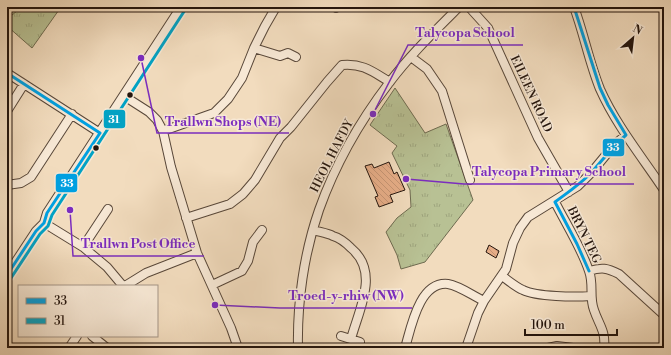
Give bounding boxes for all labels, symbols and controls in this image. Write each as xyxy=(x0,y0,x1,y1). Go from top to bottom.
north arrow xyxy=(613,18,653,58)
callout: Talycopa School xyxy=(408,20,523,45)
text: N xyxy=(630,22,645,38)
text: Talycopa School xyxy=(415,25,515,41)
street label: EILEEN ROAD xyxy=(507,53,555,135)
unlabelled marker xyxy=(125,90,135,100)
callout: Trallwn Shops (NE) xyxy=(157,108,289,133)
line badge: 31 xyxy=(103,109,126,129)
text: 31 xyxy=(108,113,121,127)
text: Trallwn Shops (NE) xyxy=(165,114,281,130)
street label: HEOL HAFDY xyxy=(307,116,357,195)
line badge: 33 xyxy=(602,138,625,157)
text: 33 xyxy=(606,141,620,155)
unlabelled marker xyxy=(91,143,101,153)
callout: Talycopa Primary School xyxy=(464,159,634,184)
text: Talycopa Primary School xyxy=(472,164,627,180)
line badge: 33 xyxy=(55,173,78,193)
text: 33 xyxy=(60,177,74,191)
street label: BRYN TEG xyxy=(563,203,604,266)
callout: Trallwn Post Office xyxy=(73,231,204,256)
text: Trallwn Post Office xyxy=(81,236,195,252)
callout: Troed-y-rhiw (NW) xyxy=(280,283,412,308)
legend xyxy=(18,285,158,337)
text: Troed-y-rhiw (NW) xyxy=(288,288,404,304)
text: 33 xyxy=(54,294,68,309)
scale bar xyxy=(525,311,617,337)
text: 31 xyxy=(54,314,66,329)
text: 100 m xyxy=(531,318,565,333)

